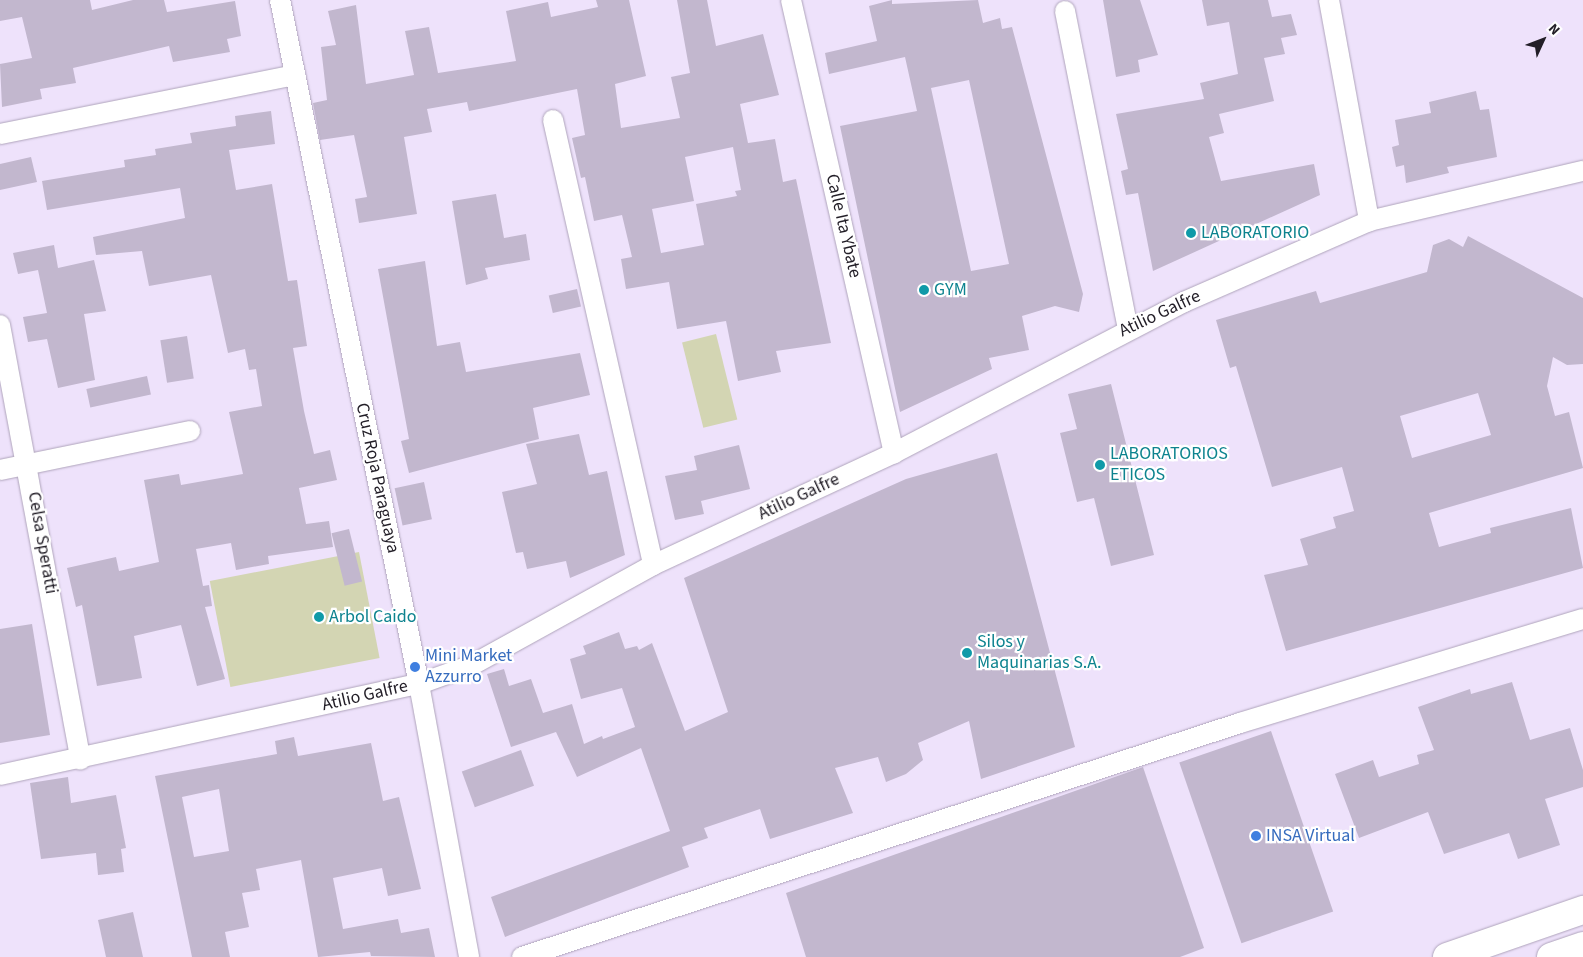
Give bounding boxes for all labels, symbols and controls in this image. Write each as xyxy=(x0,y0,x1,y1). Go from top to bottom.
north arrow xyxy=(1518,15,1568,65)
text: N xyxy=(1543,20,1564,40)
street label: Calle Ita Ybate xyxy=(821,172,865,280)
place label: LABORATORIO xyxy=(1201,222,1309,244)
marker: LABORATORIO xyxy=(1185,227,1197,239)
place label: GYM xyxy=(934,279,967,301)
marker: GYM xyxy=(918,284,930,296)
street label: Atilio Galfre xyxy=(1116,286,1204,342)
street label: Cruz Roja Paraguaya xyxy=(351,401,403,555)
place label: LABORATORIOS ETICOS xyxy=(1110,444,1228,486)
marker: LABORATORIOS ETICOS xyxy=(1094,459,1106,471)
street label: Atilio Galfre xyxy=(755,469,843,525)
street label: Celsa Speratti xyxy=(22,490,62,596)
place label: Arbol Caido xyxy=(329,606,416,628)
marker: Arbol Caido xyxy=(313,611,325,623)
place label: Silos y Maquinarias S.A. xyxy=(977,632,1102,674)
place label: Mini Market Azzurro xyxy=(425,646,512,689)
marker: Silos y Maquinarias S.A. xyxy=(961,647,973,659)
marker: Mini Market Azzurro xyxy=(409,661,421,673)
street label: Atilio Galfre xyxy=(320,676,410,716)
place label: INSA Virtual xyxy=(1266,825,1355,847)
marker: INSA Virtual xyxy=(1250,830,1262,842)

